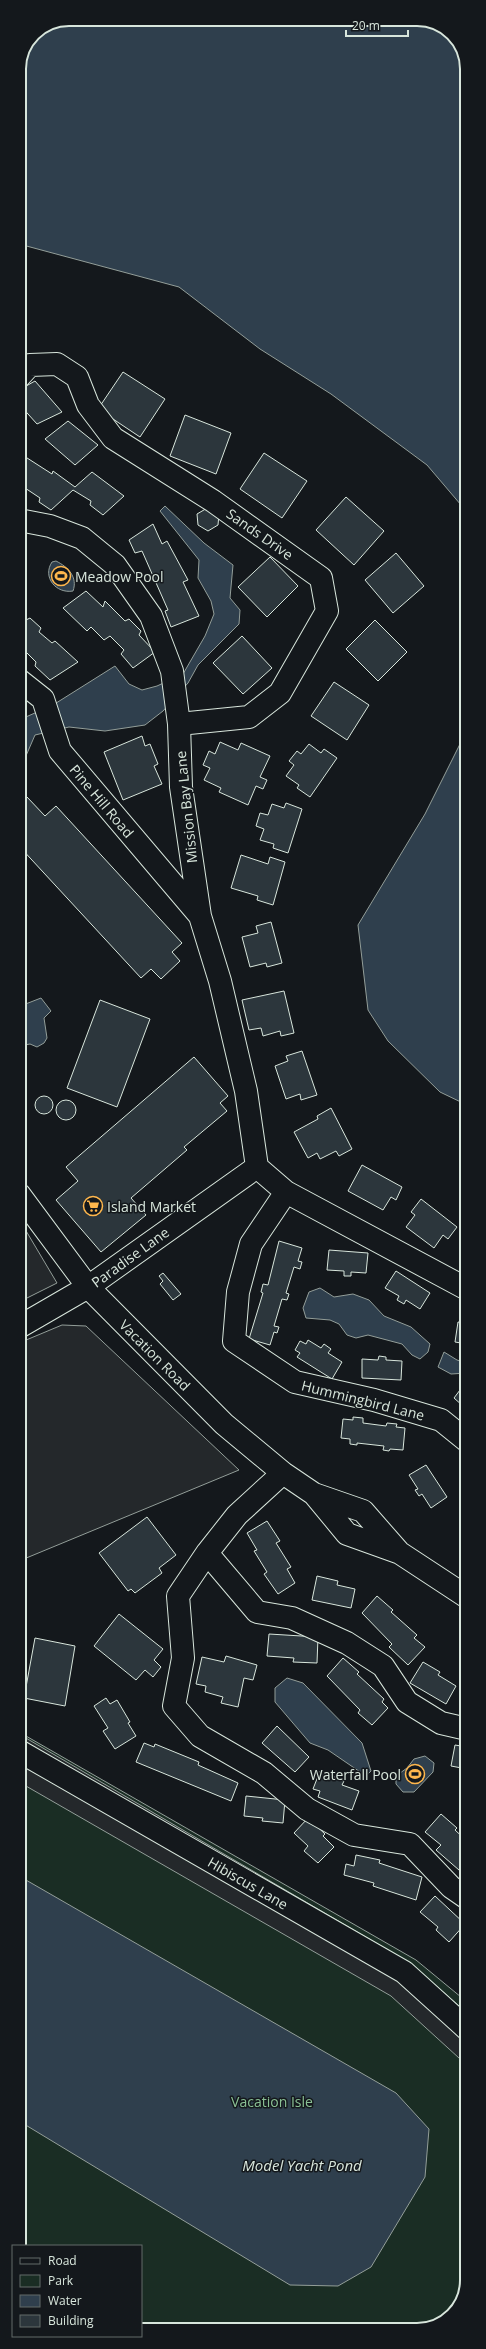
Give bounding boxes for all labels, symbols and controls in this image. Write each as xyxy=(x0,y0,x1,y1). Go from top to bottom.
scale bar xyxy=(346,12,408,38)
text: 20 m xyxy=(352,17,380,34)
street label: Sands Drive xyxy=(223,504,297,564)
sports icon: Meadow Pool xyxy=(50,565,72,587)
place label: Meadow Pool xyxy=(75,567,164,586)
street label: Mission Bay Lane xyxy=(171,750,201,864)
street label: Pine Hill Road xyxy=(66,760,138,842)
supermarket icon: Island Market xyxy=(82,1195,104,1217)
place label: Island Market xyxy=(107,1197,196,1216)
street label: Paradise Lane xyxy=(87,1222,173,1292)
street label: Vacation Road xyxy=(115,1315,195,1395)
street label: Hummingbird Lane xyxy=(300,1376,427,1425)
sports icon: Waterfall Pool xyxy=(404,1763,426,1785)
place label: Waterfall Pool xyxy=(310,1765,401,1784)
street label: Hibiscus Lane xyxy=(204,1852,292,1914)
park label: Vacation Isle xyxy=(231,2092,313,2111)
water label: Model Yacht Pond xyxy=(242,2155,362,2175)
legend xyxy=(12,2245,142,2337)
text: Road xyxy=(48,2252,77,2269)
text: Park xyxy=(48,2272,74,2289)
text: Water xyxy=(48,2292,82,2309)
text: Building xyxy=(48,2312,94,2329)

